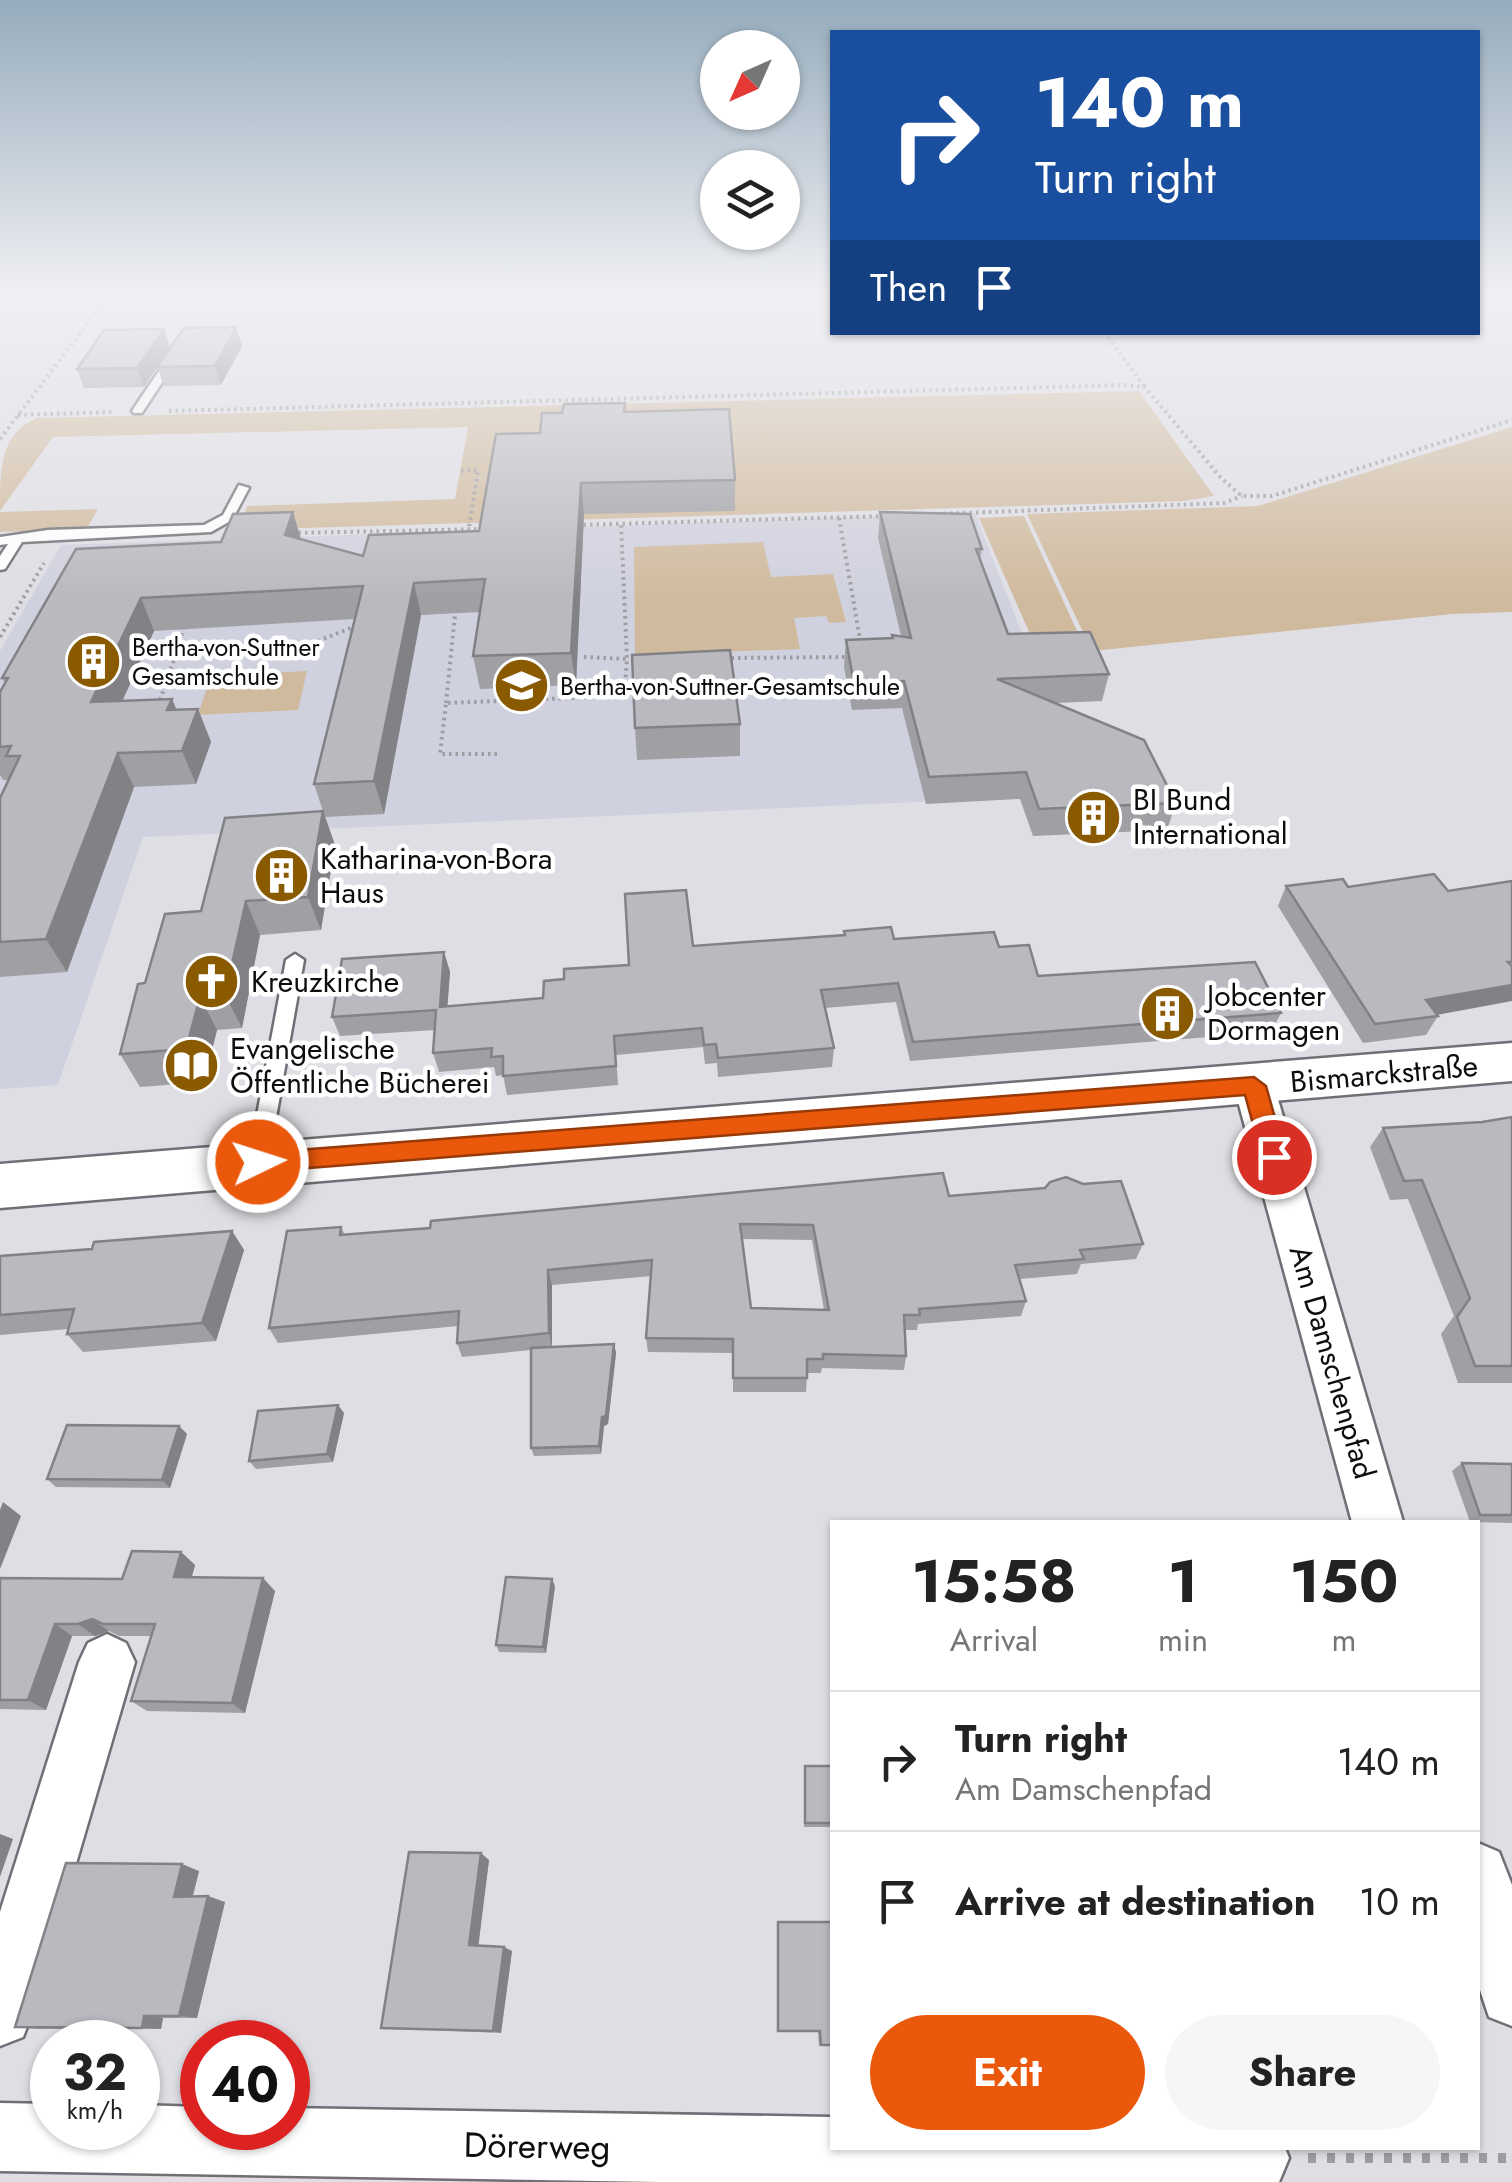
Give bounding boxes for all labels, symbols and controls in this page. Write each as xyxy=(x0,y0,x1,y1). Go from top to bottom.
north arrow xyxy=(700,30,800,130)
map controls xyxy=(700,30,800,250)
text: 140 m xyxy=(1035,52,1244,153)
icon: right xyxy=(870,70,1000,200)
text: Turn right xyxy=(1035,145,1216,210)
button: layers xyxy=(700,150,800,250)
text: Then xyxy=(870,260,947,315)
icon: arrive xyxy=(967,260,1022,315)
place label: Bertha-von-Suttner Gesamtschule xyxy=(132,629,320,694)
building icon: Bertha-von-Suttner Gesamtschule xyxy=(63,631,123,691)
school or university icon: Bertha-von-Suttner-Gesamtschule xyxy=(491,656,551,716)
place label: Bertha-von-Suttner-Gesamtschule xyxy=(560,668,900,704)
place label: BI Bund International xyxy=(1133,778,1288,855)
building icon: BI Bund International xyxy=(1064,787,1124,847)
place label: Katharina-von-Bora Haus xyxy=(320,837,552,914)
building icon: Katharina-von-Bora Haus xyxy=(251,846,311,906)
church icon: Kreuzkirche xyxy=(182,952,242,1012)
place label: Kreuzkirche xyxy=(251,960,399,1003)
place label: Jobcenter Dormagen xyxy=(1203,974,1340,1051)
building icon: Jobcenter Dormagen xyxy=(1138,983,1198,1043)
place label: Evangelische Öffentliche Bücherei xyxy=(230,1027,490,1104)
library icon: Evangelische Öffentliche Bücherei xyxy=(161,1036,221,1096)
street label: Bismarckstraße xyxy=(1288,1044,1480,1103)
position arrow xyxy=(206,1110,310,1214)
pin xyxy=(1232,1115,1317,1200)
icon: arrive xyxy=(1247,1130,1302,1185)
street label: Am Damschenpfad xyxy=(1279,1240,1386,1484)
text: 15:58 xyxy=(912,1538,1076,1625)
text: 1 xyxy=(1168,1538,1198,1625)
text: 150 xyxy=(1289,1538,1398,1625)
text: Arrival xyxy=(950,1617,1038,1663)
text: min xyxy=(1158,1617,1208,1663)
text: m xyxy=(1331,1617,1356,1663)
text: Turn right xyxy=(955,1711,1127,1766)
icon: right xyxy=(870,1734,925,1789)
text: 140 m xyxy=(1337,1734,1440,1789)
text: Am Damschenpfad xyxy=(955,1766,1212,1812)
icon: arrive xyxy=(870,1874,925,1929)
text: Arrive at destination xyxy=(955,1874,1316,1929)
text: 10 m xyxy=(1359,1874,1440,1929)
button: Exit xyxy=(870,2015,1145,2130)
button: Share xyxy=(1165,2015,1440,2130)
speed limit sign: 40 xyxy=(180,2020,310,2150)
text: 32 xyxy=(63,2036,127,2109)
text: km/h xyxy=(67,2092,123,2128)
street label: Dörerweg xyxy=(463,2120,611,2172)

